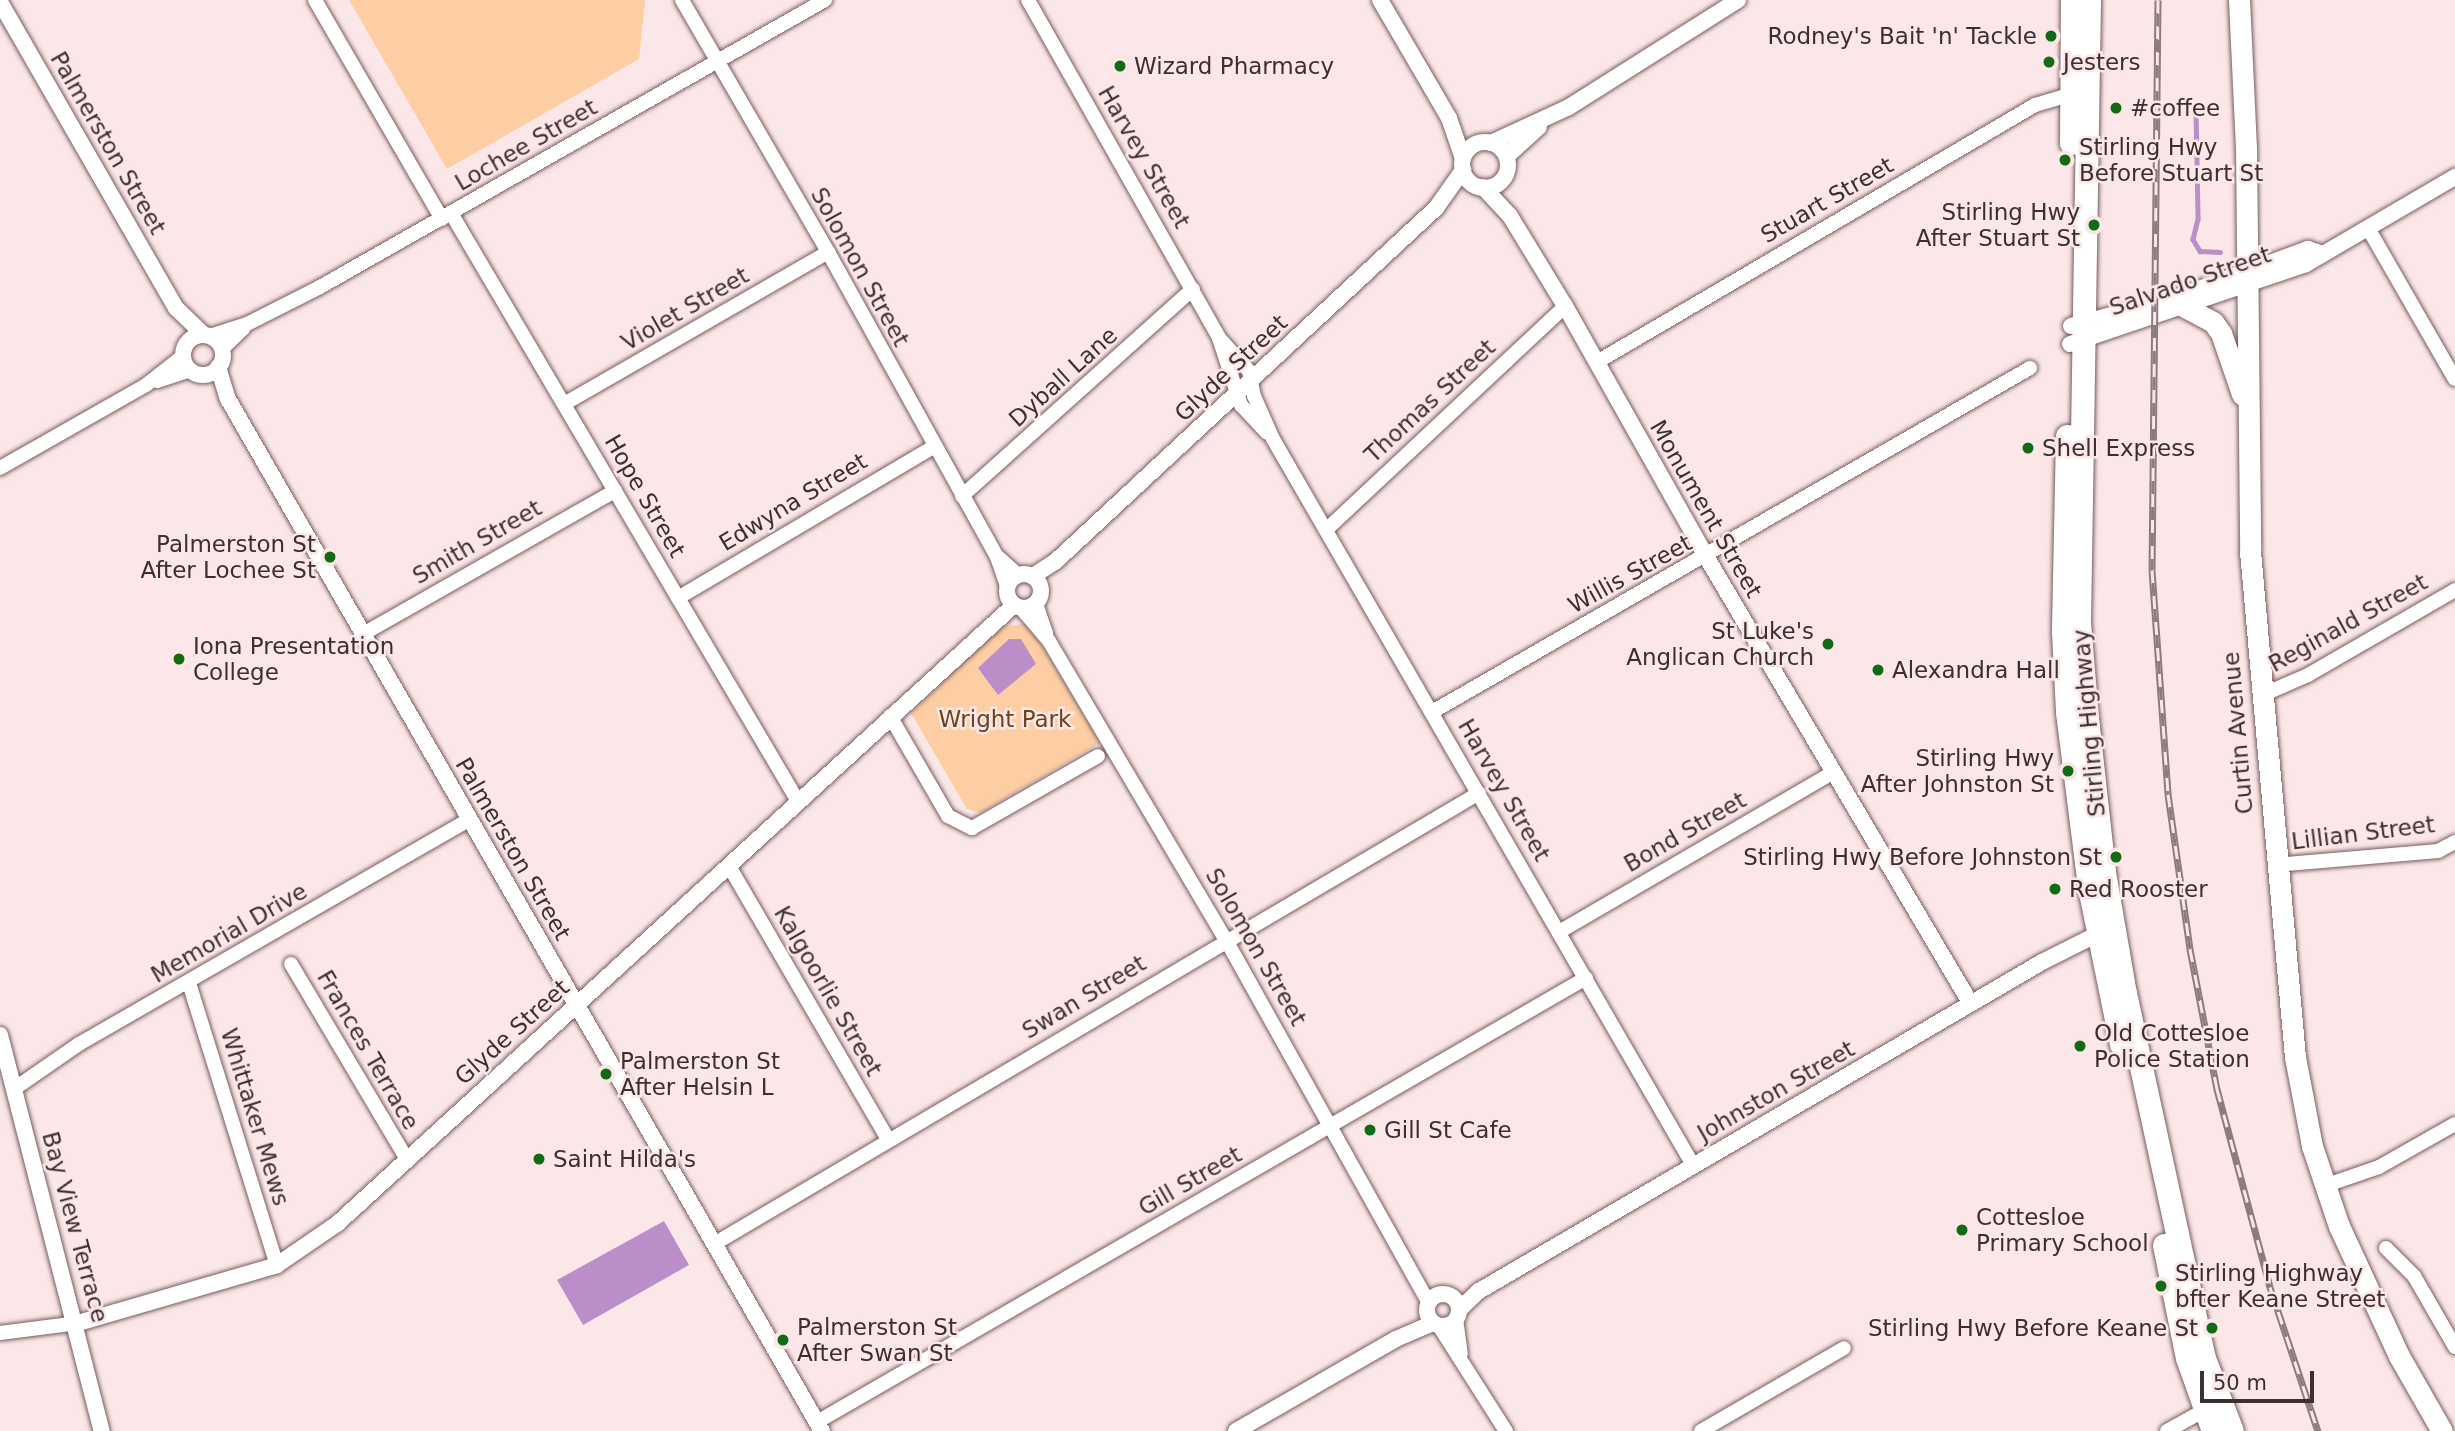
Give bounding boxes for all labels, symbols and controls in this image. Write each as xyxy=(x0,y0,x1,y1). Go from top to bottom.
place label: Rodney's Bait 'n' Tackle xyxy=(1767,22,2037,50)
marker: Rodney's Bait 'n' Tackle xyxy=(2043,28,2059,44)
street label: Palmerston Street xyxy=(45,47,171,239)
place label: Jesters xyxy=(2063,48,2141,76)
place label: Wizard Pharmacy xyxy=(1134,52,1334,80)
marker: Jesters xyxy=(2041,54,2057,70)
marker: Wizard Pharmacy xyxy=(1112,58,1128,74)
street label: Harvey Street xyxy=(1092,81,1196,233)
street label: Lochee Street xyxy=(450,93,602,197)
place label: #coffee xyxy=(2130,94,2220,122)
marker: #coffee xyxy=(2108,100,2124,116)
place label: Stirling Hwy Before Stuart St xyxy=(2079,133,2263,187)
street label: Stuart Street xyxy=(1756,151,1898,249)
marker: Stirling Hwy Before Stuart St xyxy=(2057,152,2073,168)
street label: Solomon Street xyxy=(805,183,915,351)
place label: Stirling Hwy After Stuart St xyxy=(1916,198,2080,252)
marker: Stirling Hwy After Stuart St xyxy=(2086,217,2102,233)
street label: Salvado Street xyxy=(2106,240,2274,322)
street label: Violet Street xyxy=(616,261,754,357)
street label: Glyde Street xyxy=(1169,309,1293,427)
street label: Dyball Lane xyxy=(1003,321,1123,433)
street label: Thomas Street xyxy=(1359,333,1501,469)
street label: Monument Street xyxy=(1644,415,1768,603)
street label: Hope Street xyxy=(599,430,691,562)
place label: Shell Express xyxy=(2042,434,2195,462)
marker: Shell Express xyxy=(2020,440,2036,456)
street label: Edwyna Street xyxy=(714,447,872,557)
street label: Smith Street xyxy=(408,494,546,590)
street label: Willis Street xyxy=(1563,529,1697,619)
place label: Palmerston St After Lochee St xyxy=(141,530,316,584)
marker: Palmerston St After Lochee St xyxy=(322,549,338,565)
street label: Reginald Street xyxy=(2264,568,2432,678)
place label: St Luke's Anglican Church xyxy=(1626,617,1814,671)
street label: Stirling Highway xyxy=(2067,628,2111,818)
place label: Iona Presentation College xyxy=(193,632,394,686)
marker: St Luke's Anglican Church xyxy=(1820,636,1836,652)
marker: Iona Presentation College xyxy=(171,651,187,667)
street label: Curtin Avenue xyxy=(2217,651,2259,815)
place label: Alexandra Hall xyxy=(1892,656,2060,684)
marker: Alexandra Hall xyxy=(1870,662,1886,678)
park label: Wright Park xyxy=(939,705,1071,733)
street label: Harvey Street xyxy=(1452,714,1556,866)
place label: Stirling Hwy After Johnston St xyxy=(1861,744,2054,798)
street label: Palmerston Street xyxy=(450,753,576,945)
marker: Stirling Hwy After Johnston St xyxy=(2060,763,2076,779)
street label: Bond Street xyxy=(1619,786,1751,878)
street label: Lillian Street xyxy=(2290,811,2436,855)
place label: Stirling Hwy Before Johnston St xyxy=(1743,843,2102,871)
marker: Stirling Hwy Before Johnston St xyxy=(2108,849,2124,865)
street label: Solomon Street xyxy=(1200,863,1312,1031)
place label: Red Rooster xyxy=(2069,875,2208,903)
street label: Memorial Drive xyxy=(146,877,312,989)
marker: Red Rooster xyxy=(2047,881,2063,897)
street label: Kalgoorlie Street xyxy=(768,901,888,1081)
street label: Swan Street xyxy=(1017,949,1151,1045)
street label: Frances Terrace xyxy=(311,965,425,1135)
street label: Glyde Street xyxy=(449,974,575,1090)
place label: Old Cottesloe Police Station xyxy=(2094,1019,2250,1073)
street label: Whittaker Mews xyxy=(215,1025,295,1209)
street label: Johnston Street xyxy=(1693,1035,1859,1147)
marker: Old Cottesloe Police Station xyxy=(2072,1038,2088,1054)
place label: Palmerston St After Helsin L xyxy=(620,1047,780,1101)
marker: Palmerston St After Helsin L xyxy=(598,1066,614,1082)
place label: Gill St Cafe xyxy=(1384,1116,1512,1144)
marker: Gill St Cafe xyxy=(1362,1122,1378,1138)
street label: Bay View Terrace xyxy=(36,1129,114,1325)
street label: Gill Street xyxy=(1134,1141,1246,1221)
place label: Saint Hilda's xyxy=(553,1145,696,1173)
marker: Saint Hilda's xyxy=(531,1151,547,1167)
place label: Cottesloe Primary School xyxy=(1976,1203,2149,1257)
marker: Cottesloe Primary School xyxy=(1954,1222,1970,1238)
place label: Stirling Highway bfter Keane Street xyxy=(2175,1259,2385,1313)
marker: Stirling Highway bfter Keane Street xyxy=(2153,1278,2169,1294)
place label: Palmerston St After Swan St xyxy=(797,1313,957,1367)
place label: Stirling Hwy Before Keane St xyxy=(1868,1314,2198,1342)
marker: Stirling Hwy Before Keane St xyxy=(2204,1320,2220,1336)
marker: Palmerston St After Swan St xyxy=(775,1332,791,1348)
scale bar xyxy=(2203,1358,2317,1402)
text: 50 m xyxy=(2213,1371,2267,1395)

